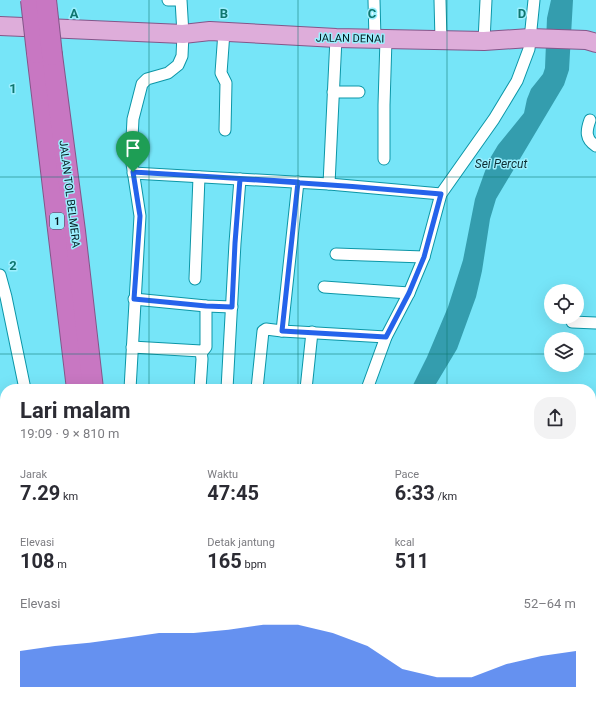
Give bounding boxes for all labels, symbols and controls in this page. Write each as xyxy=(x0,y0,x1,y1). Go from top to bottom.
text: A xyxy=(70,6,79,21)
text: B xyxy=(220,6,228,21)
text: C xyxy=(368,6,377,21)
text: D xyxy=(518,6,526,21)
street label: JALAN DENAI xyxy=(316,31,384,46)
text: 1 xyxy=(9,81,17,96)
pin xyxy=(116,131,150,172)
icon: arrive xyxy=(122,137,144,159)
street label: JALAN TOL BELMERA xyxy=(56,140,83,249)
water label: Sei Percut xyxy=(475,157,527,171)
road number: 1 xyxy=(50,213,64,229)
text: 2 xyxy=(9,258,17,273)
map controls xyxy=(544,284,584,372)
button: locate xyxy=(544,284,584,324)
button: layers xyxy=(544,332,584,372)
button: share xyxy=(534,397,576,439)
text: Lari malam xyxy=(20,398,131,423)
text: 19:09 · 9 × 810 m xyxy=(20,426,119,441)
text: Jarak xyxy=(20,468,47,481)
text: Waktu xyxy=(207,468,238,481)
text: Pace xyxy=(395,468,419,481)
text: 7.29 xyxy=(20,481,60,505)
text: 47:45 xyxy=(207,481,259,505)
text: 6:33 xyxy=(395,481,435,505)
text: km xyxy=(60,490,78,503)
text: /km xyxy=(435,490,457,503)
text: Elevasi xyxy=(20,536,54,549)
text: Detak jantung xyxy=(207,536,275,549)
text: kcal xyxy=(395,536,415,549)
text: 108 xyxy=(20,549,54,573)
text: 165 xyxy=(207,549,242,573)
text: 511 xyxy=(395,549,429,573)
text: m xyxy=(54,558,67,571)
text: bpm xyxy=(242,558,267,571)
text: Elevasi xyxy=(20,596,61,611)
text: 52–64 m xyxy=(524,596,576,611)

